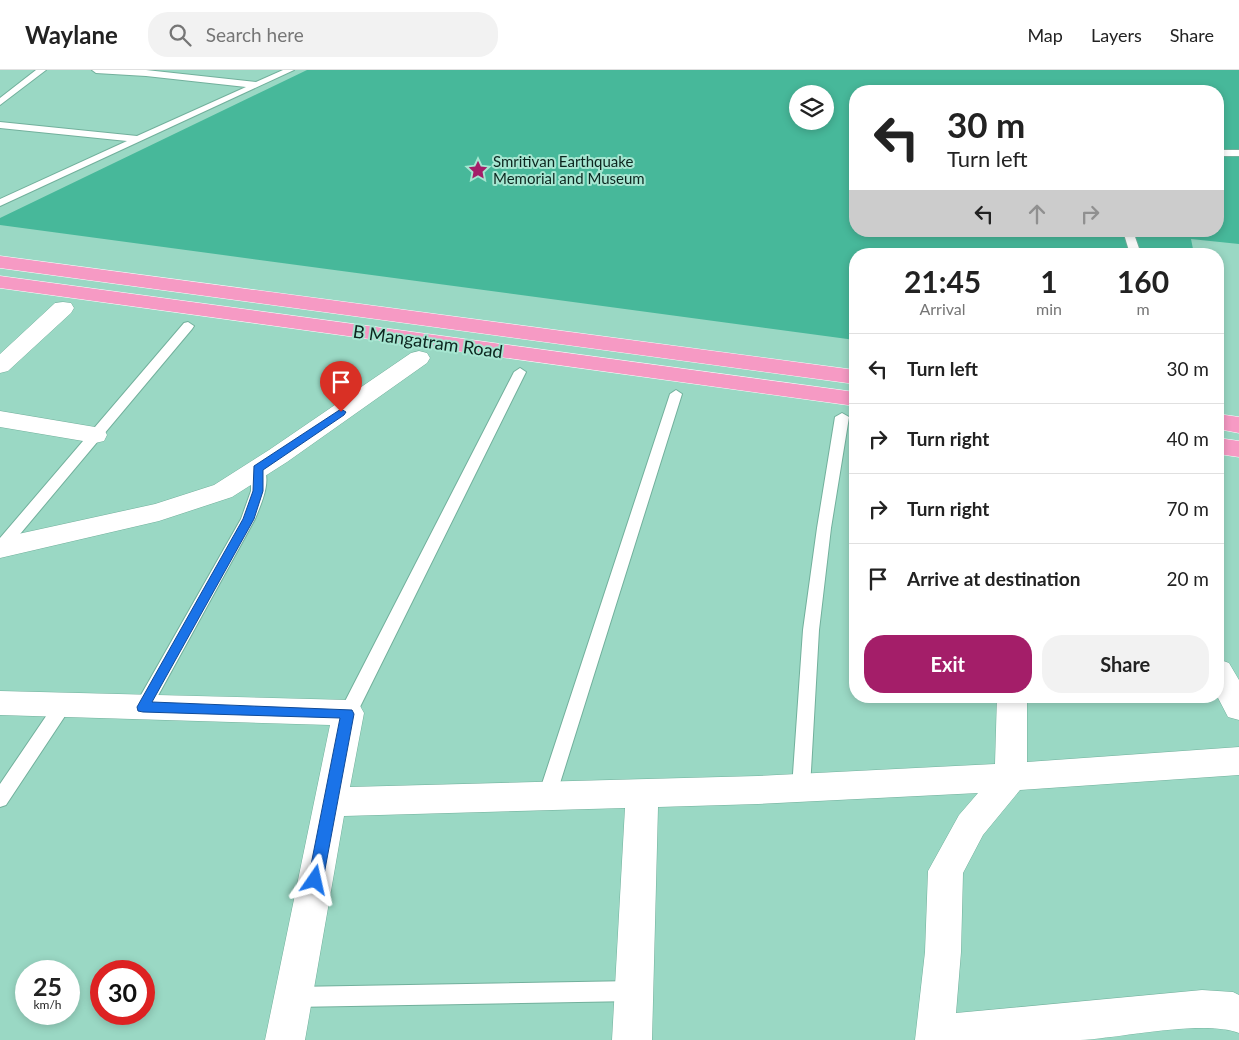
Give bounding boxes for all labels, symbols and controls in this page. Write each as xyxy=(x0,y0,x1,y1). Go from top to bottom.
search box xyxy=(148,12,498,57)
text: Waylane xyxy=(25,20,118,49)
icon: search xyxy=(166,21,194,49)
text: Search here xyxy=(206,23,304,46)
text: Map xyxy=(1027,24,1063,46)
text: Layers xyxy=(1091,24,1142,46)
text: Share xyxy=(1170,24,1214,46)
map controls xyxy=(789,85,834,130)
button: layers xyxy=(789,85,834,130)
text: 30 m xyxy=(947,103,1025,145)
icon: left xyxy=(864,105,929,170)
text: Turn left xyxy=(947,145,1028,172)
place label: Smritivan Earthquake Memorial and Museum xyxy=(493,152,645,187)
place icon: Smritivan Earthquake Memorial and Museum xyxy=(467,159,489,181)
icon: left xyxy=(970,200,998,228)
icon: ahead xyxy=(1023,200,1051,228)
icon: right xyxy=(1076,200,1104,228)
text: 21:45 xyxy=(904,263,981,299)
text: 1 xyxy=(1040,263,1058,299)
text: 160 xyxy=(1117,263,1169,299)
text: Arrival xyxy=(919,299,966,318)
text: min xyxy=(1036,299,1062,318)
text: m xyxy=(1136,299,1150,318)
street label: B Mangatram Road xyxy=(352,320,504,362)
icon: left xyxy=(864,355,892,383)
text: Turn left xyxy=(907,357,978,380)
text: 30 m xyxy=(1166,357,1209,380)
pin xyxy=(320,361,362,412)
icon: arrive xyxy=(327,368,355,396)
icon: right xyxy=(864,425,892,453)
text: Turn right xyxy=(907,427,989,450)
text: 40 m xyxy=(1166,427,1209,450)
icon: right xyxy=(864,495,892,523)
text: Turn right xyxy=(907,497,989,520)
text: 70 m xyxy=(1166,497,1209,520)
icon: arrive xyxy=(864,565,892,593)
text: Arrive at destination xyxy=(907,567,1080,590)
text: 20 m xyxy=(1166,567,1209,590)
button: Exit xyxy=(864,635,1032,693)
button: Share xyxy=(1042,635,1209,693)
position arrow xyxy=(288,853,340,905)
speed limit sign: 30 xyxy=(90,960,155,1025)
text: 25 xyxy=(33,971,62,1001)
text: km/h xyxy=(33,997,62,1012)

